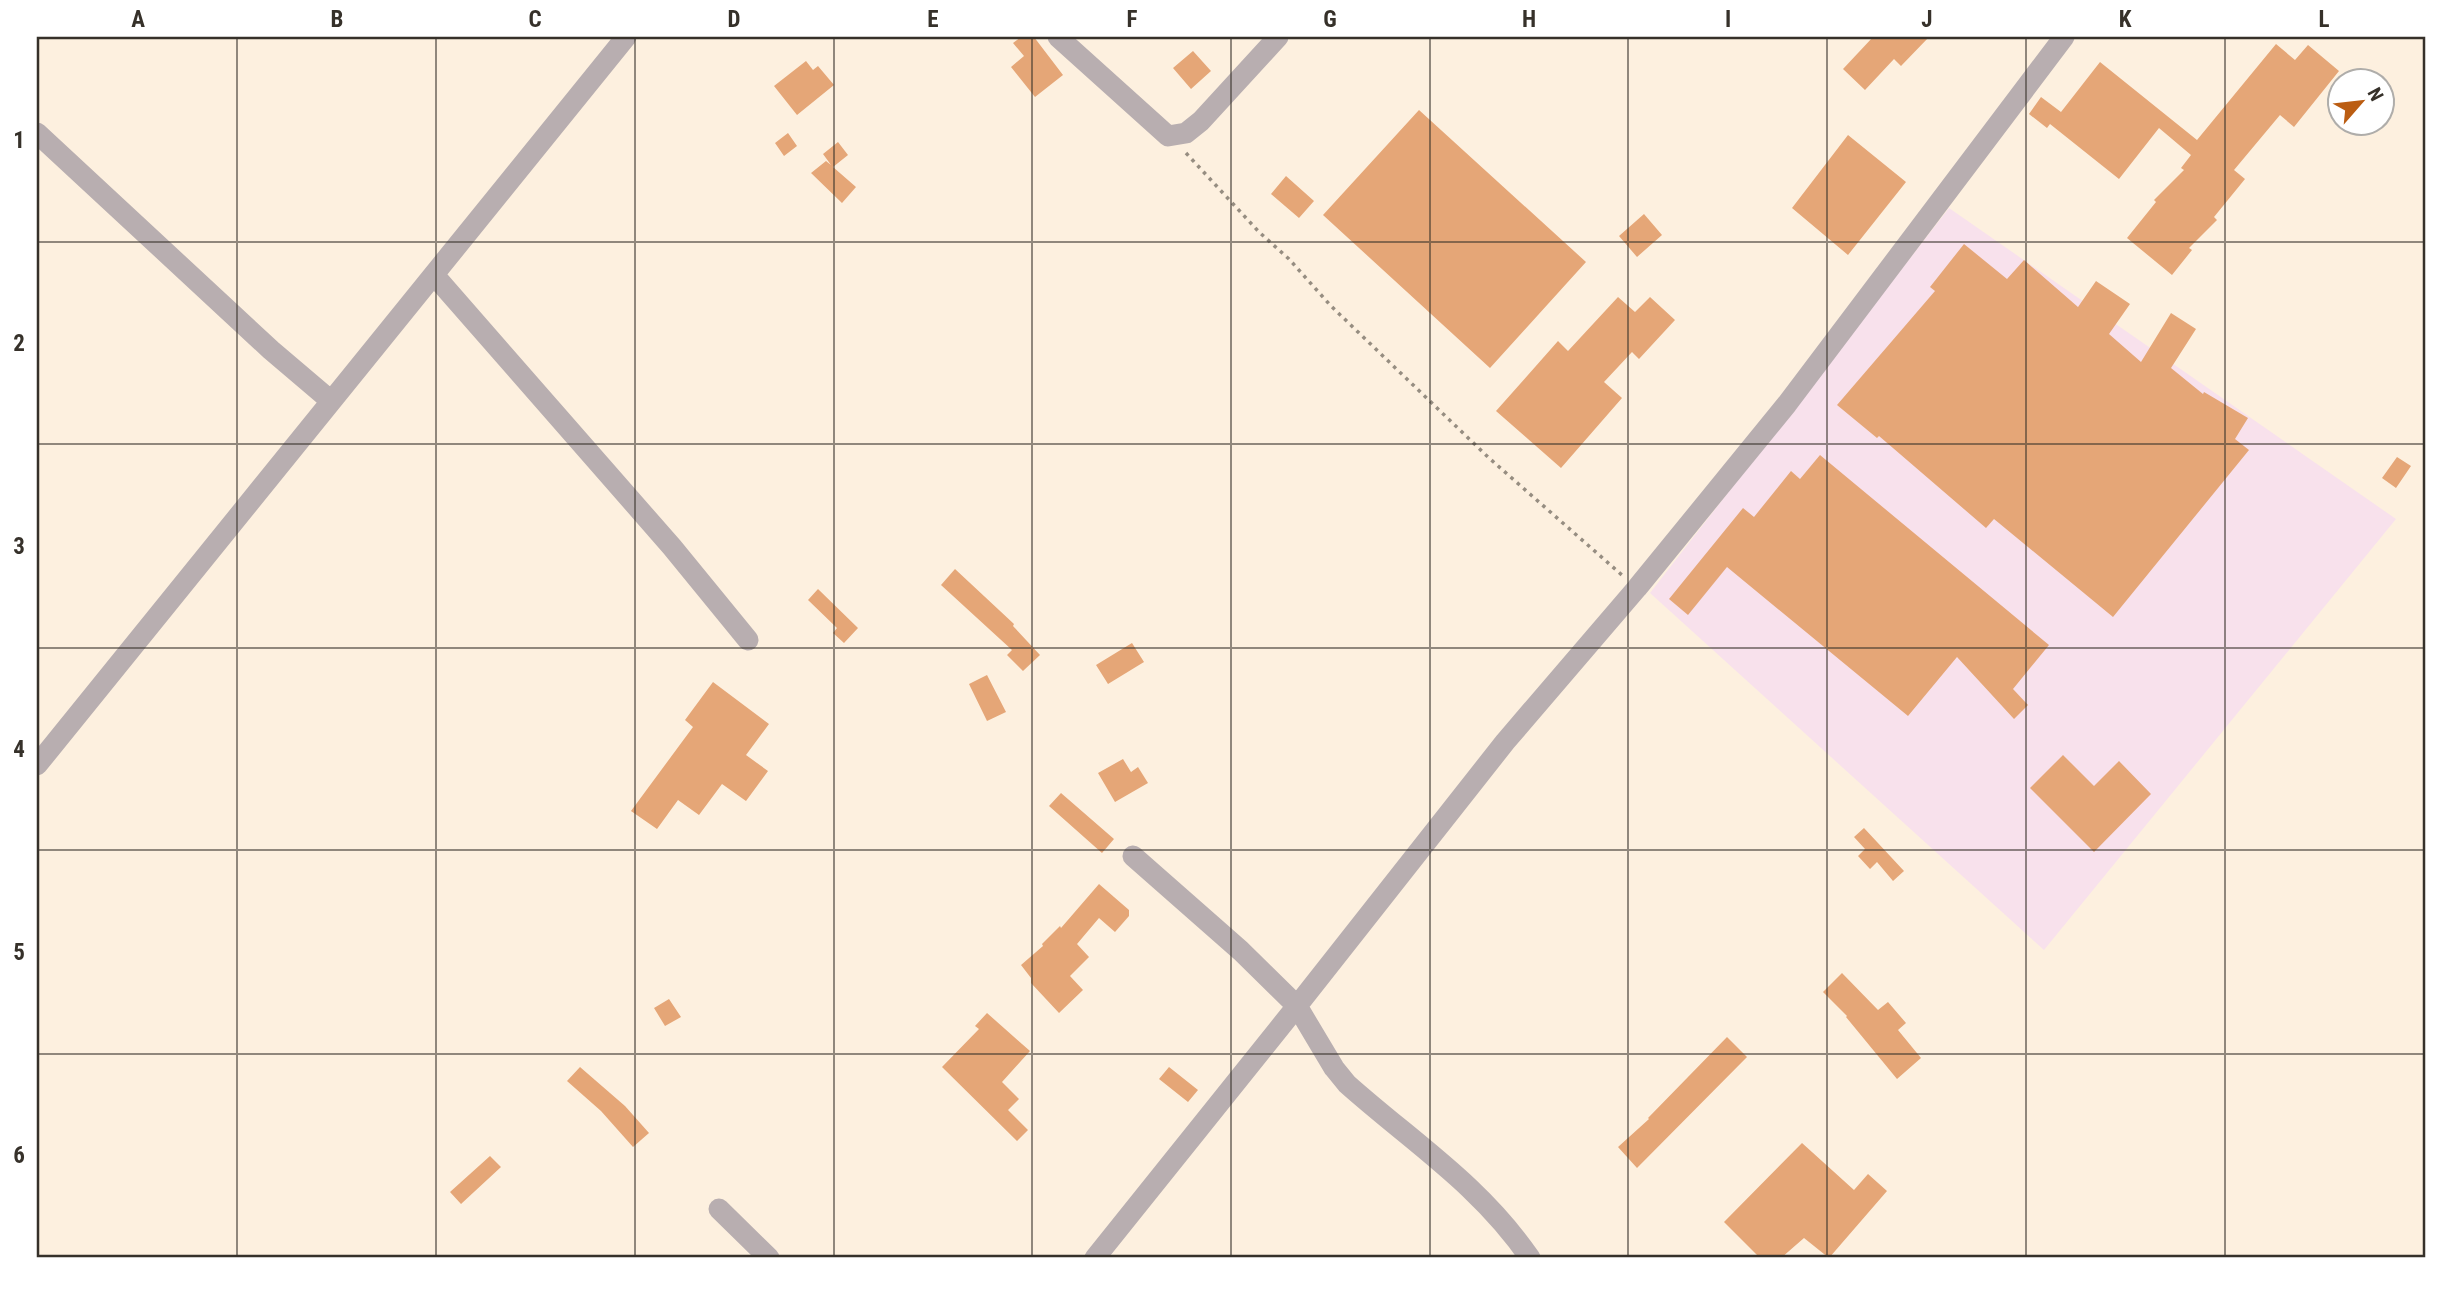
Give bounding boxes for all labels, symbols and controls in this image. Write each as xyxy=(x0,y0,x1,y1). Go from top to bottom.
text: A xyxy=(131,6,145,33)
text: B xyxy=(331,6,343,33)
text: C xyxy=(528,6,542,33)
text: D xyxy=(728,6,741,33)
text: E xyxy=(927,6,939,33)
text: F xyxy=(1127,6,1138,33)
text: G xyxy=(1323,6,1337,33)
text: H xyxy=(1522,6,1536,33)
text: I xyxy=(1725,6,1731,33)
text: J xyxy=(1921,6,1933,33)
text: K xyxy=(2119,6,2132,33)
text: L xyxy=(2318,6,2330,33)
north arrow xyxy=(2326,66,2396,136)
text: N xyxy=(2363,84,2388,105)
text: 1 xyxy=(13,127,25,154)
text: 2 xyxy=(13,330,25,357)
text: 3 xyxy=(13,533,25,560)
text: 4 xyxy=(13,736,25,763)
text: 5 xyxy=(13,939,25,966)
text: 6 xyxy=(13,1142,25,1169)

